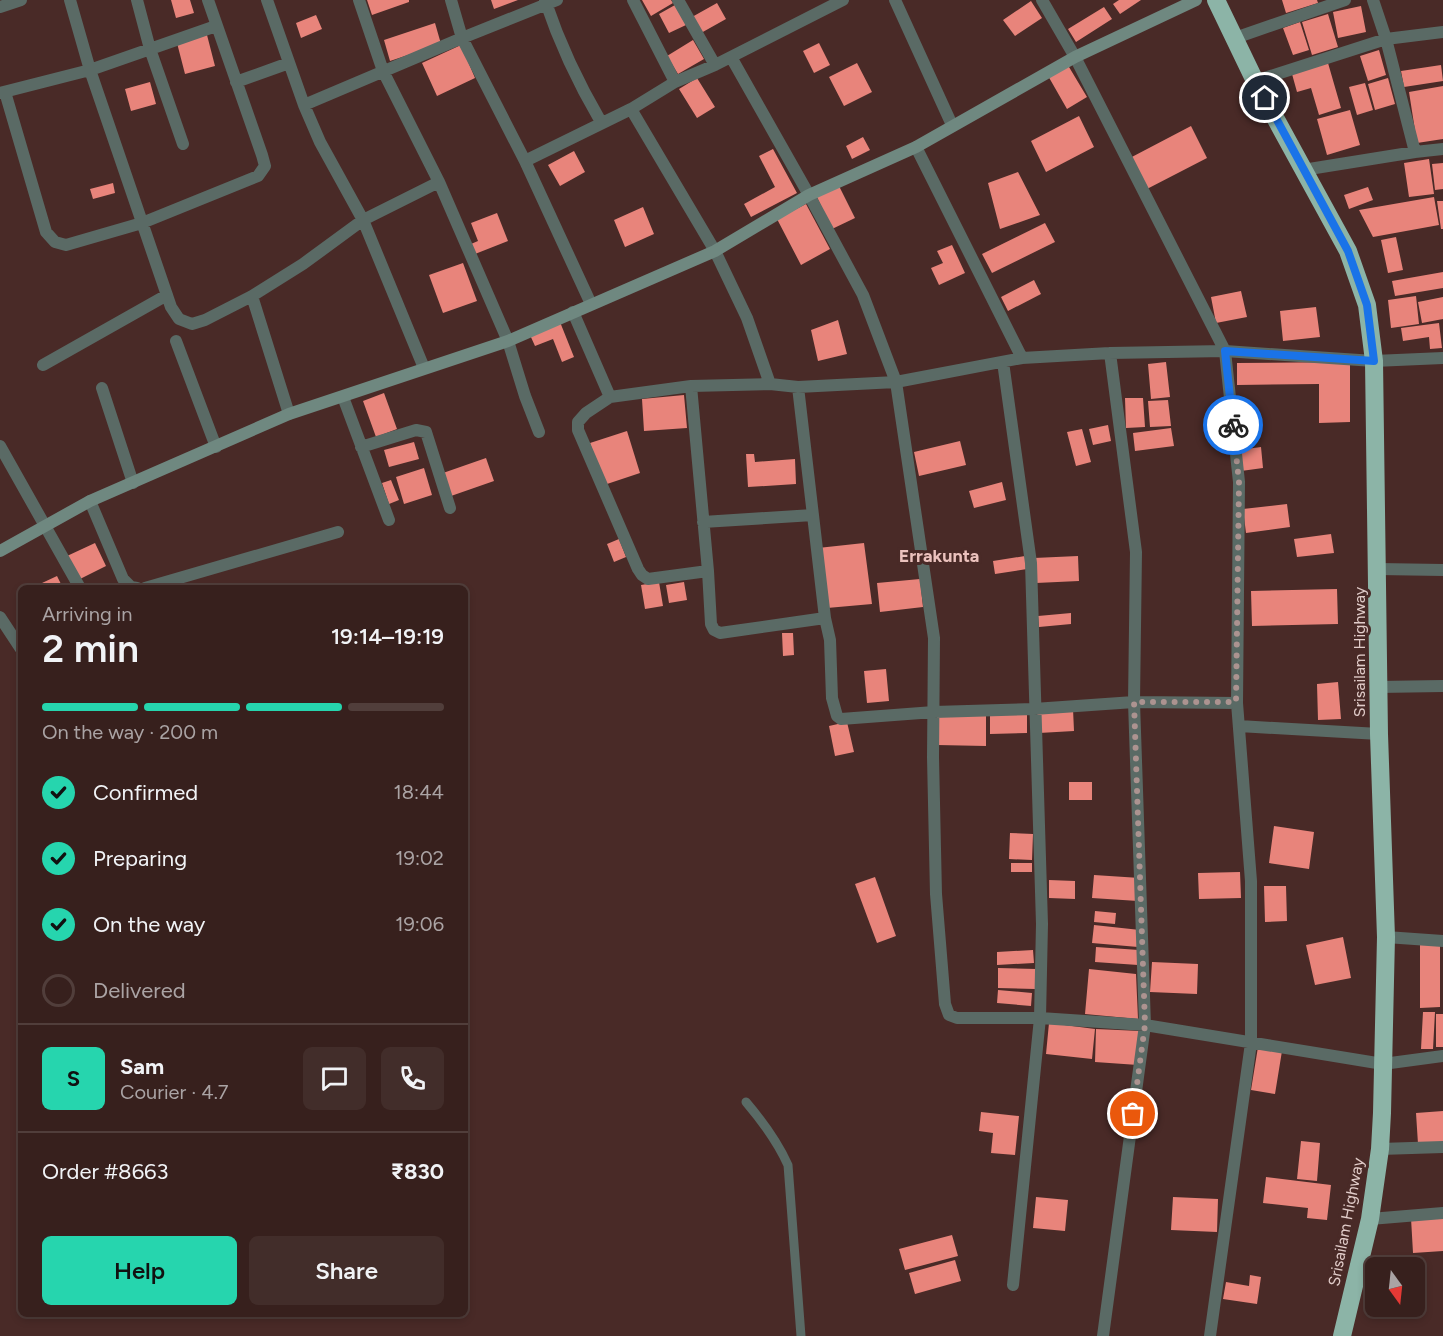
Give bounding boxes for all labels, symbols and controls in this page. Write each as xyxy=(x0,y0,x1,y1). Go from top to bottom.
pin xyxy=(1239,72,1290,123)
icon: home xyxy=(1248,81,1281,114)
courier xyxy=(1203,395,1263,455)
icon: bike xyxy=(1217,409,1250,442)
district label: Errakunta xyxy=(899,545,979,567)
street label: Srisailam Highway xyxy=(1350,586,1369,717)
text: Arriving in xyxy=(42,602,132,626)
text: 19:14–19:19 xyxy=(331,623,444,650)
text: 2 min xyxy=(42,625,139,672)
text: On the way · 200 m xyxy=(42,720,218,744)
icon: check xyxy=(42,776,75,809)
text: Confirmed xyxy=(93,779,198,806)
text: 18:44 xyxy=(394,780,444,804)
icon: check xyxy=(42,842,75,875)
text: Preparing xyxy=(93,845,187,872)
text: 19:02 xyxy=(395,846,444,870)
icon: check xyxy=(42,908,75,941)
text: On the way xyxy=(93,911,205,938)
text: 19:06 xyxy=(395,912,444,936)
text: Delivered xyxy=(93,977,186,1004)
button: chat xyxy=(303,1047,366,1110)
button: phone xyxy=(381,1047,444,1110)
text: Sam xyxy=(120,1053,164,1080)
text: S xyxy=(67,1065,80,1092)
text: Courier · 4.7 xyxy=(120,1080,229,1104)
pin xyxy=(1107,1088,1158,1139)
icon: bag xyxy=(1116,1097,1149,1130)
street label: Srisailam Highway xyxy=(1324,1156,1368,1288)
text: Order #8663 xyxy=(42,1158,169,1185)
text: ₹830 xyxy=(391,1158,444,1185)
button: Help xyxy=(42,1236,237,1305)
button: Share xyxy=(249,1236,444,1305)
north arrow xyxy=(1365,1257,1425,1317)
map controls xyxy=(1365,1257,1425,1317)

